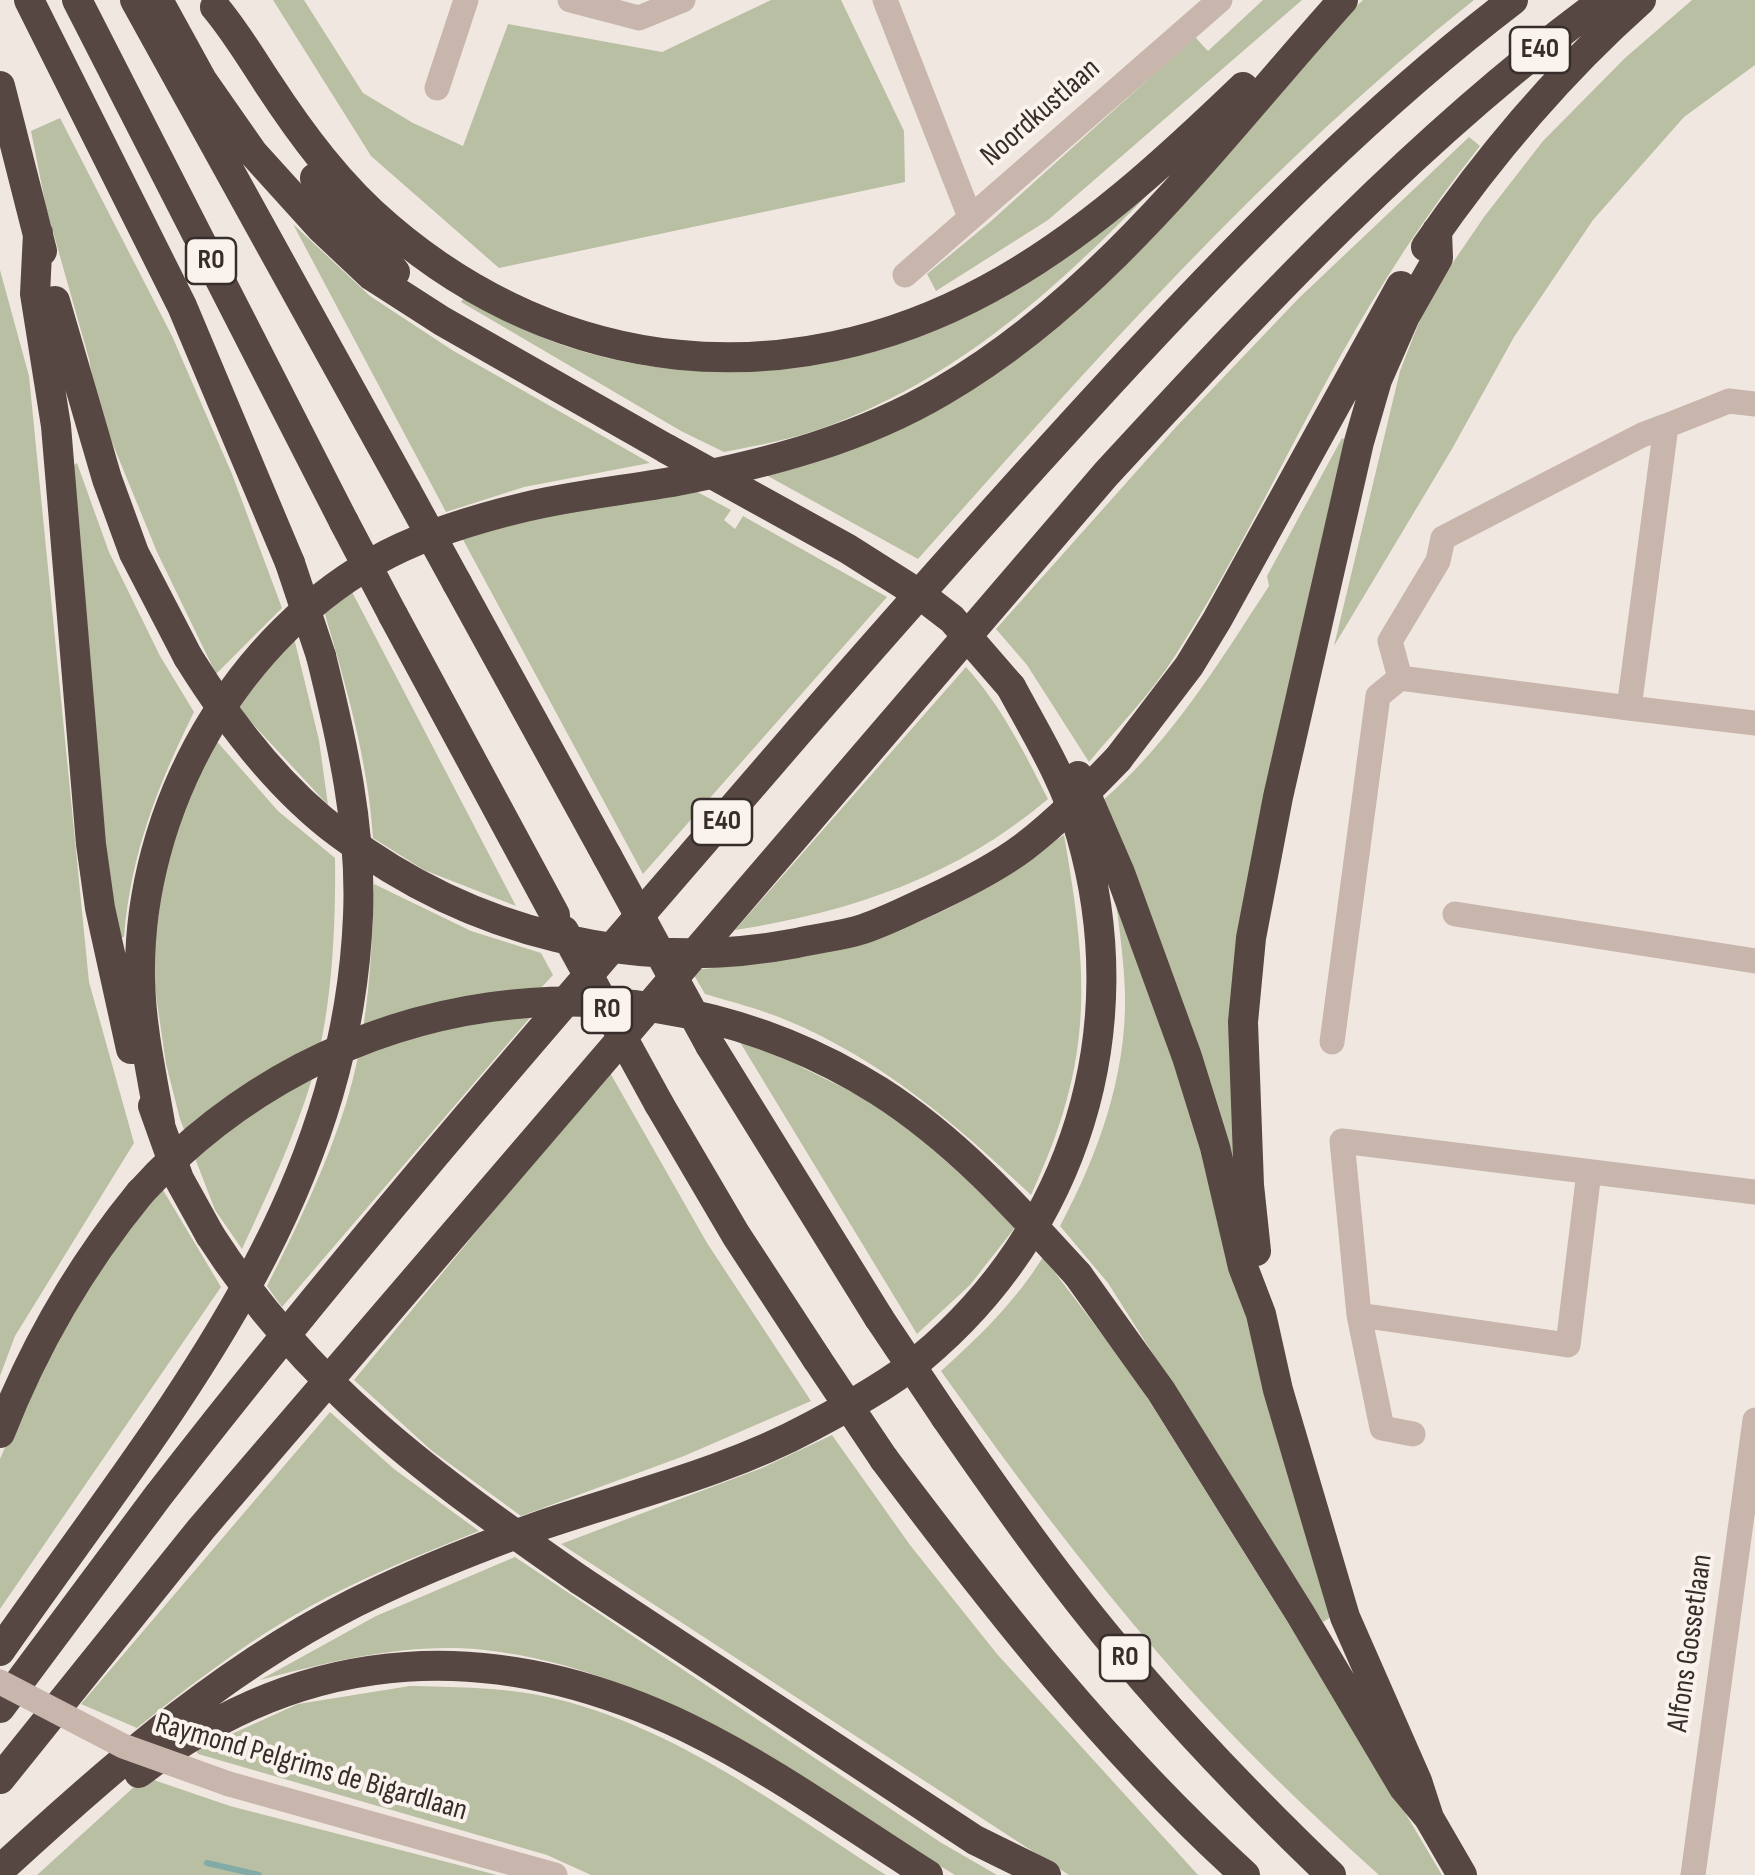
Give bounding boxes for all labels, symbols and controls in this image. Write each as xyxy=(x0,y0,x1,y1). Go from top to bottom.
road number: E40 xyxy=(1510,27,1570,73)
street label: Noordkustlaan xyxy=(974,51,1108,175)
road number: R0 xyxy=(186,238,236,284)
road number: E40 xyxy=(692,799,752,845)
road number: R0 xyxy=(582,987,632,1033)
street label: Alfons Gossetlaan xyxy=(1661,1552,1721,1734)
road number: R0 xyxy=(1100,1635,1150,1681)
street label: Raymond Pelgrims de Bigardlaan xyxy=(151,1706,471,1830)

